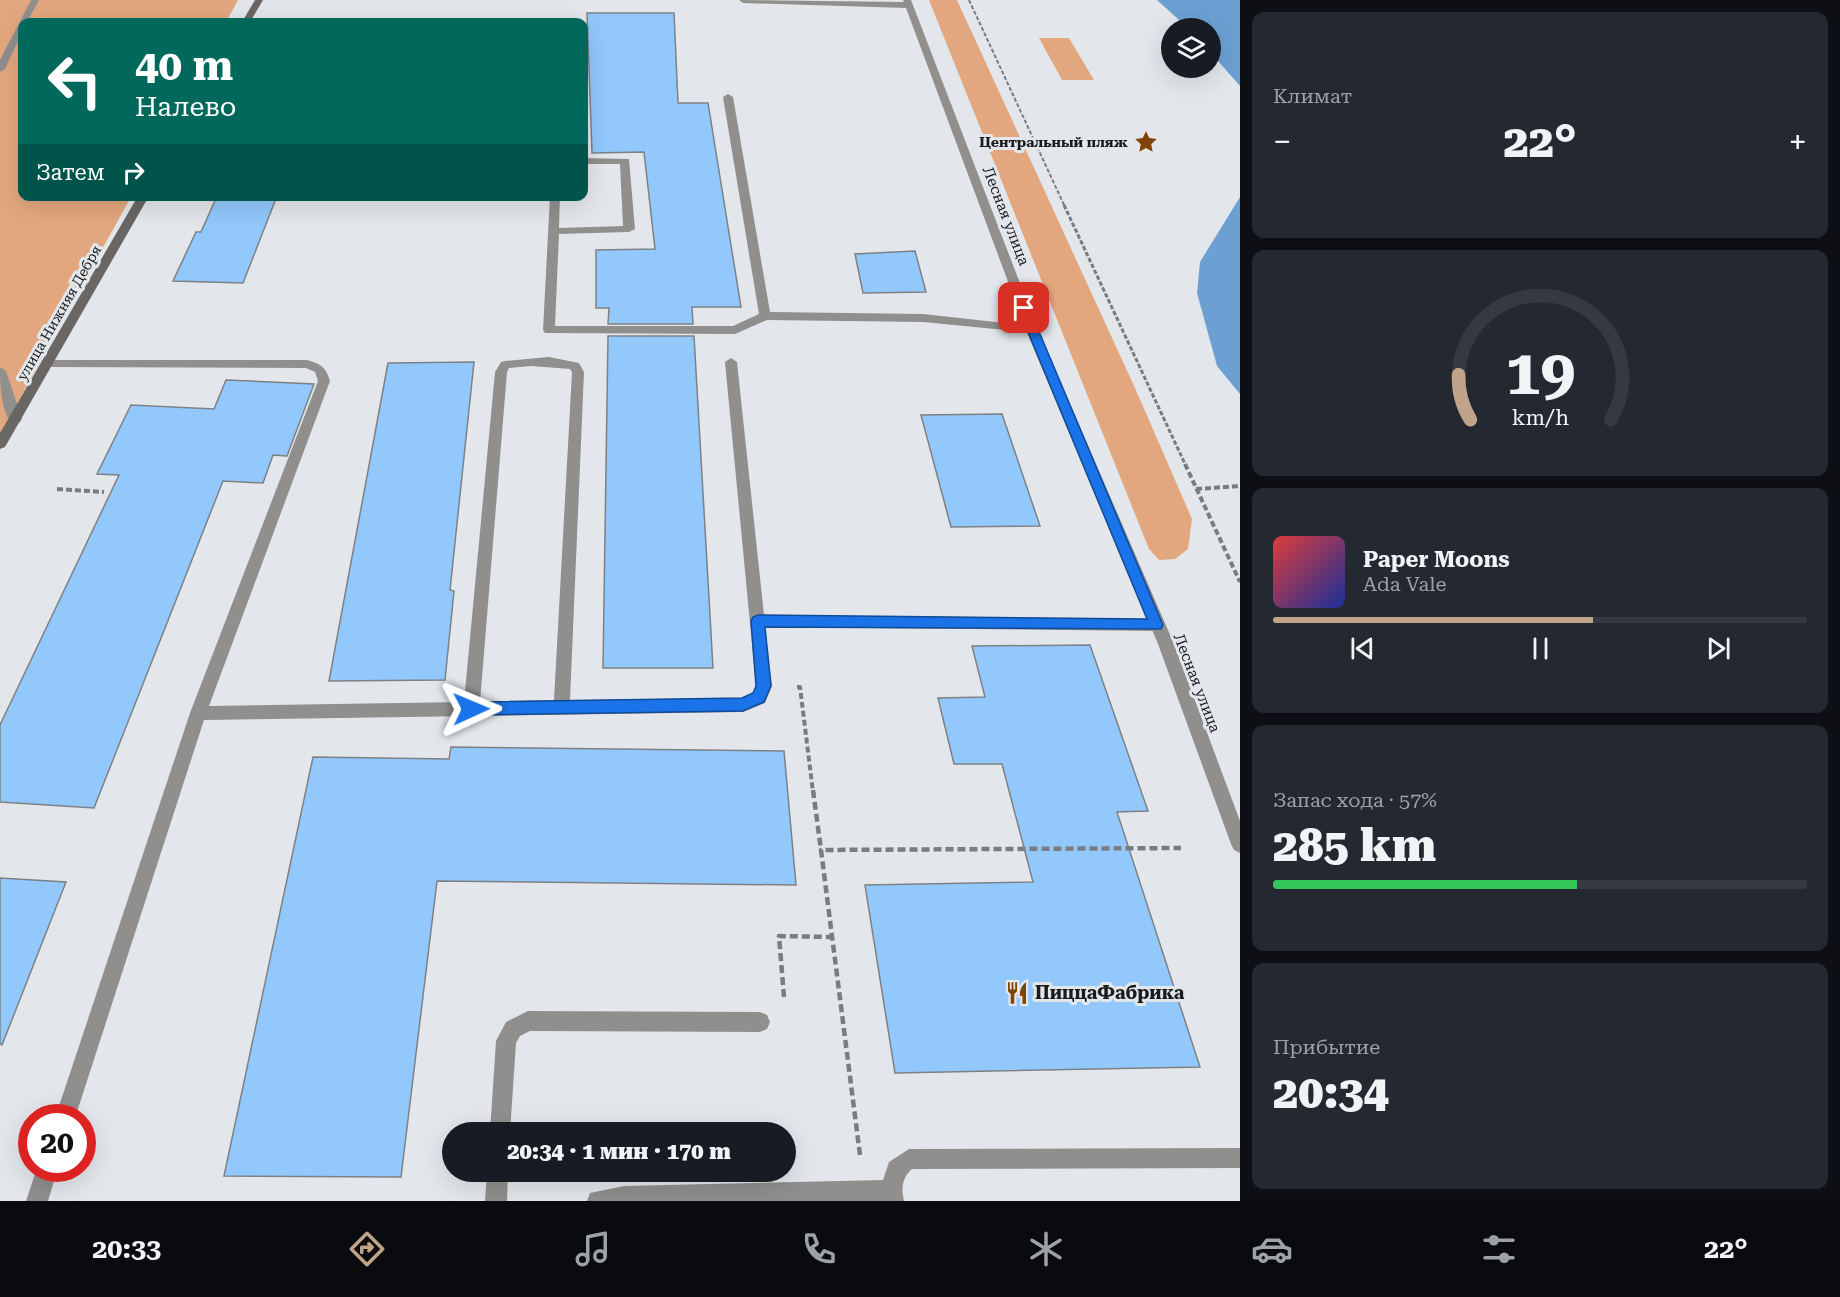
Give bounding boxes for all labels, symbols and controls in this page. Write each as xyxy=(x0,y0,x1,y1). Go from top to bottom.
map controls xyxy=(1161,18,1221,78)
button: layers xyxy=(1161,18,1221,78)
text: 40 m xyxy=(135,41,233,90)
icon: left xyxy=(36,42,114,120)
text: Климат xyxy=(1273,84,1352,108)
text: Налево xyxy=(135,91,236,123)
text: 22° xyxy=(1504,115,1577,168)
text: − xyxy=(1273,122,1291,161)
text: + xyxy=(1789,122,1807,161)
place icon: Центральный пляж xyxy=(1133,129,1159,155)
place label: Центральный пляж xyxy=(979,134,1129,150)
icon: right xyxy=(117,156,150,189)
text: Затем xyxy=(36,160,105,185)
street label: Лесная улица xyxy=(979,164,1033,268)
street label: улица Нижняя Дебря xyxy=(14,243,104,383)
pin xyxy=(998,282,1049,333)
icon: arrive xyxy=(1007,291,1040,324)
text: 19 xyxy=(1505,336,1575,409)
text: km/h xyxy=(1511,405,1569,430)
text: Paper Moons xyxy=(1363,547,1510,572)
text: Ada Vale xyxy=(1363,572,1446,596)
street label: Лесная улица xyxy=(1170,631,1224,735)
icon: previous xyxy=(1346,632,1379,665)
icon: pause xyxy=(1524,632,1557,665)
icon: next xyxy=(1702,632,1735,665)
position arrow xyxy=(439,677,503,741)
text: Запас хода · 57% xyxy=(1273,788,1437,812)
text: 285 km xyxy=(1273,819,1436,872)
restaurant icon: ПиццаФабрика xyxy=(1004,980,1030,1006)
place label: ПиццаФабрика xyxy=(1035,982,1185,1003)
text: Прибытие xyxy=(1273,1035,1380,1059)
text: 20:34 xyxy=(1273,1066,1389,1119)
speed limit sign: 20 xyxy=(18,1104,96,1182)
text: 20:34 · 1 мин · 170 m xyxy=(507,1139,731,1164)
icon: directions xyxy=(346,1228,388,1270)
icon: music xyxy=(572,1228,614,1270)
icon: phone xyxy=(798,1228,840,1270)
icon: climate xyxy=(1025,1228,1067,1270)
icon: car xyxy=(1251,1228,1293,1270)
icon: filters xyxy=(1478,1228,1520,1270)
text: 20:33 xyxy=(92,1233,161,1265)
text: 22° xyxy=(1704,1233,1748,1265)

